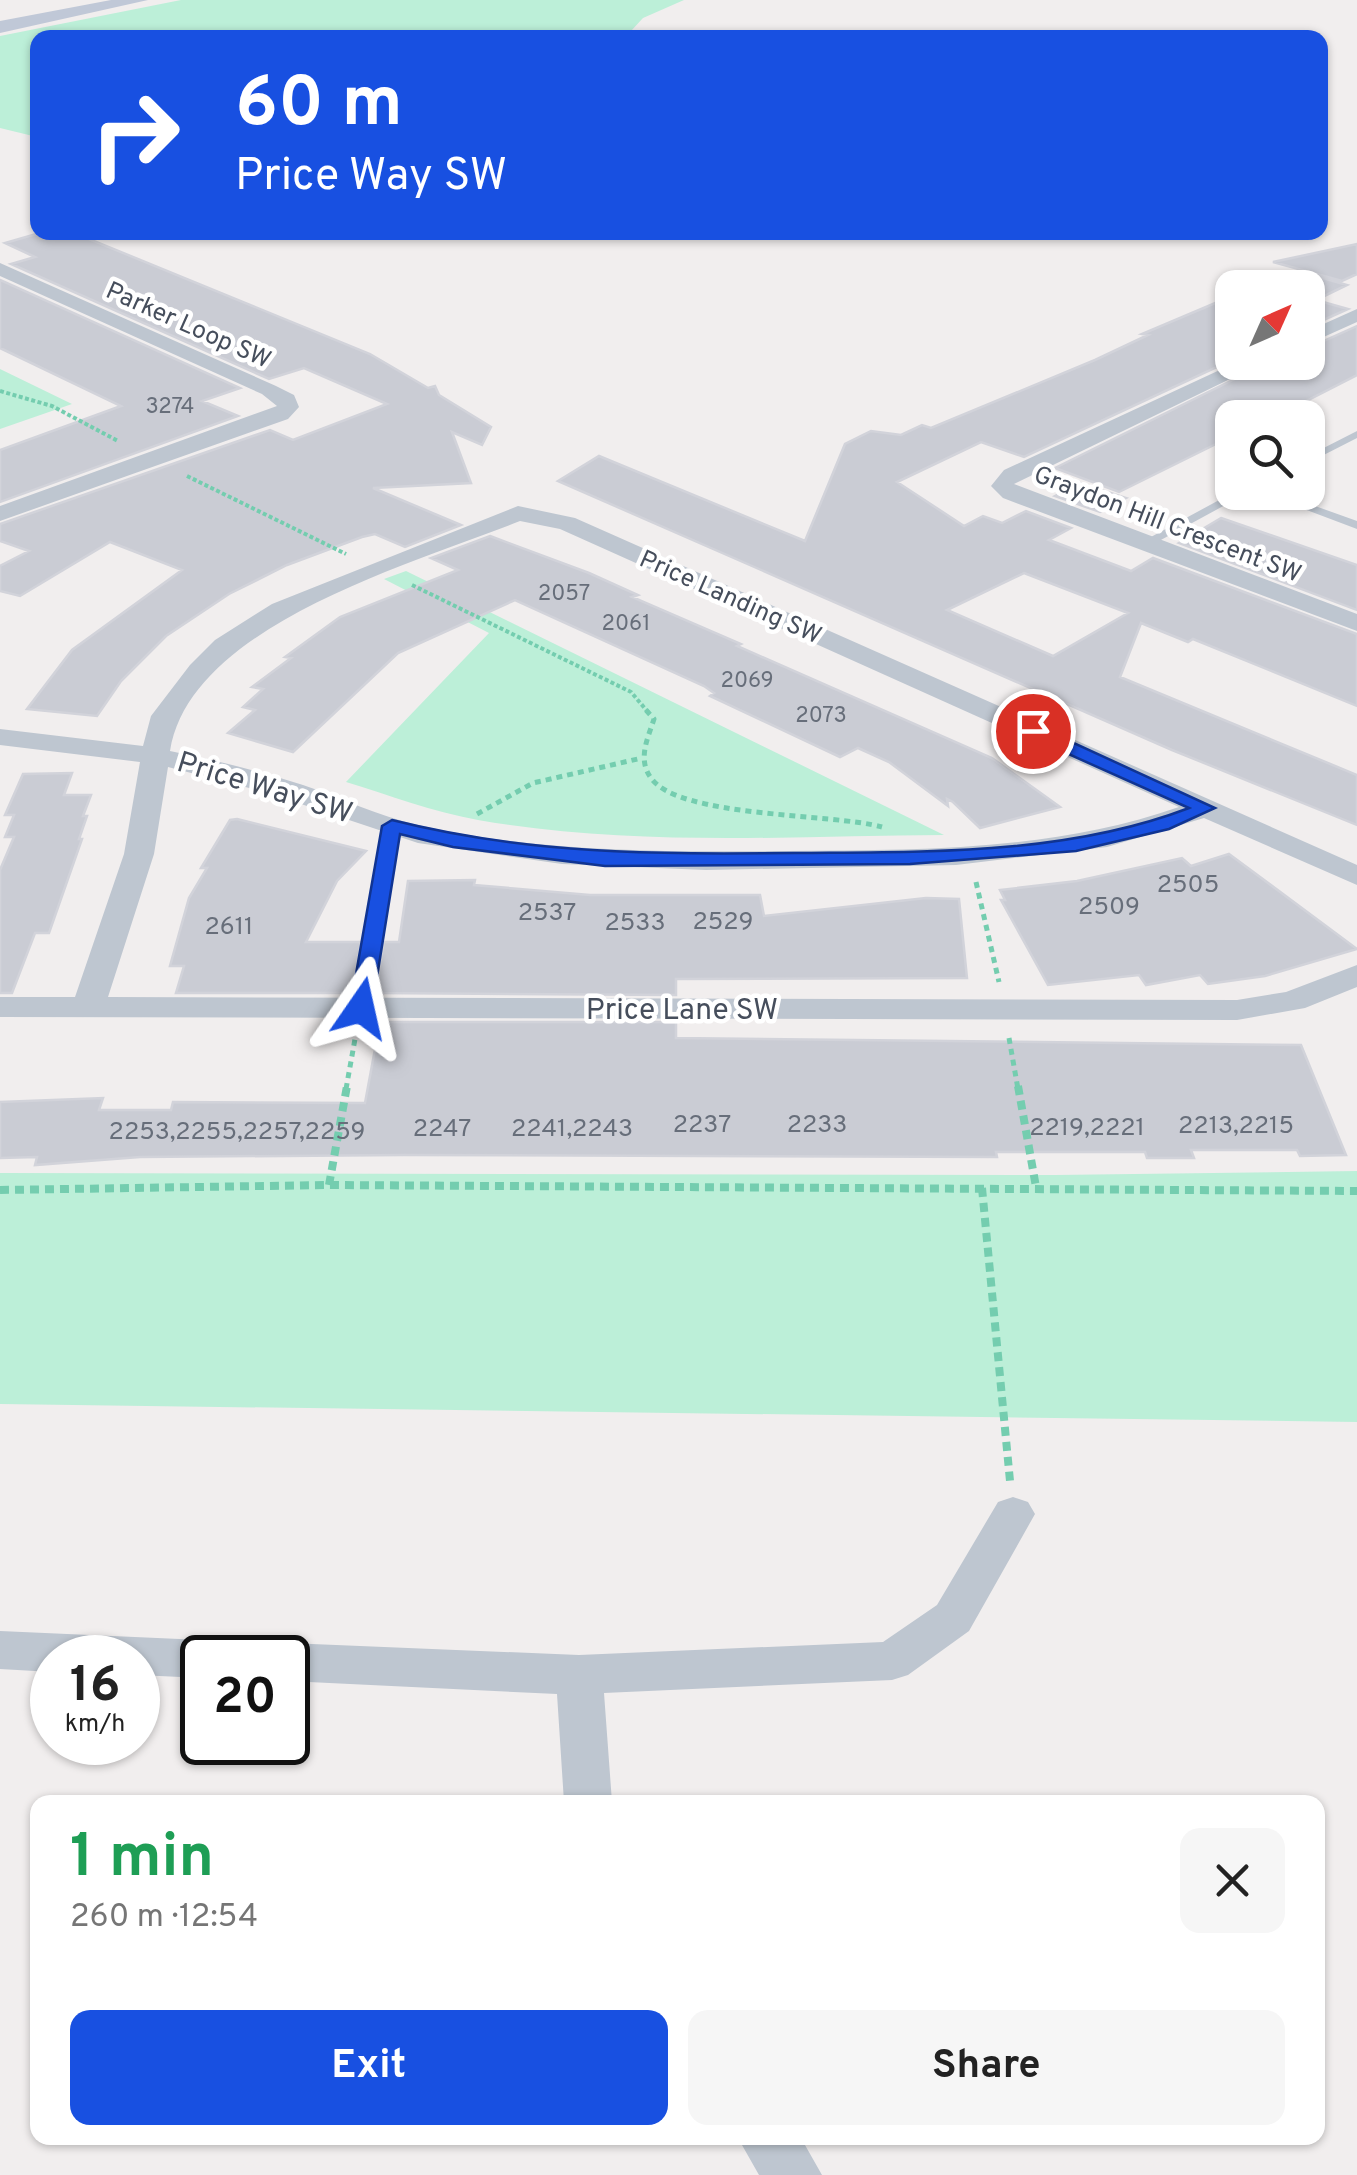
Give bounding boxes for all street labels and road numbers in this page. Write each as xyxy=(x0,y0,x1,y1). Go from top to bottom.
street label: Parker Loop SW xyxy=(100,276,275,378)
street label: Graydon Hill Crescent SW xyxy=(1029,460,1305,592)
street label: Price Landing SW xyxy=(634,544,826,653)
street label: Price Way SW xyxy=(172,745,356,834)
street label: Price Lane SW xyxy=(586,993,778,1030)

